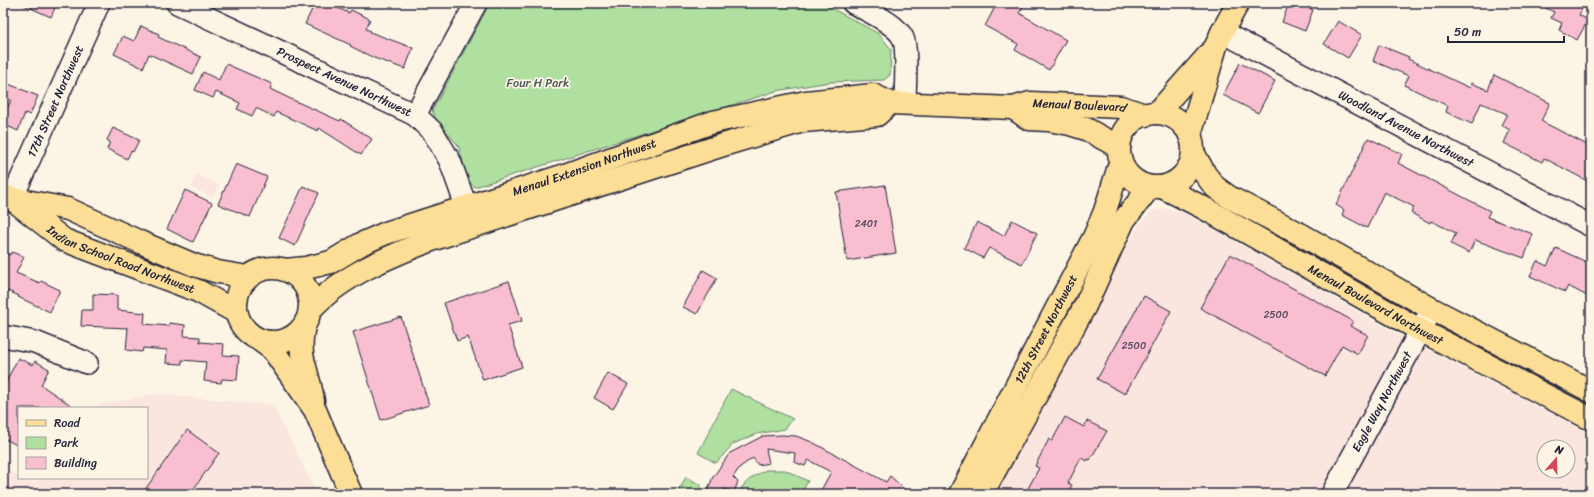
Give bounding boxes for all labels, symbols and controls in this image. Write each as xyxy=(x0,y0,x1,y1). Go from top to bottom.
scale bar xyxy=(1448,18,1564,44)
text: 50 m xyxy=(1454,21,1481,43)
street label: Prospect Avenue Northwest xyxy=(273,40,416,123)
street label: 17th Street Northwest xyxy=(21,42,90,161)
park label: Four H Park xyxy=(507,72,569,94)
street label: Woodland Avenue Northwest xyxy=(1334,84,1479,174)
street label: Menaul Boulevard xyxy=(1032,92,1130,119)
street label: Menaul Extension Northwest xyxy=(509,132,659,202)
house number: 2401 xyxy=(855,215,877,233)
street label: Indian School Road Northwest xyxy=(41,219,198,300)
street label: Menaul Boulevard Northwest xyxy=(1304,258,1448,352)
street label: 12th Street Northwest xyxy=(1008,270,1084,388)
house number: 2500 xyxy=(1264,306,1288,324)
house number: 2500 xyxy=(1122,337,1146,355)
street label: Eagle Way Northwest xyxy=(1346,346,1419,456)
legend xyxy=(18,407,148,479)
text: Road xyxy=(54,412,81,434)
text: Park xyxy=(54,432,79,454)
north arrow xyxy=(1536,439,1576,479)
text: N xyxy=(1551,439,1566,460)
text: Building xyxy=(54,452,97,474)

